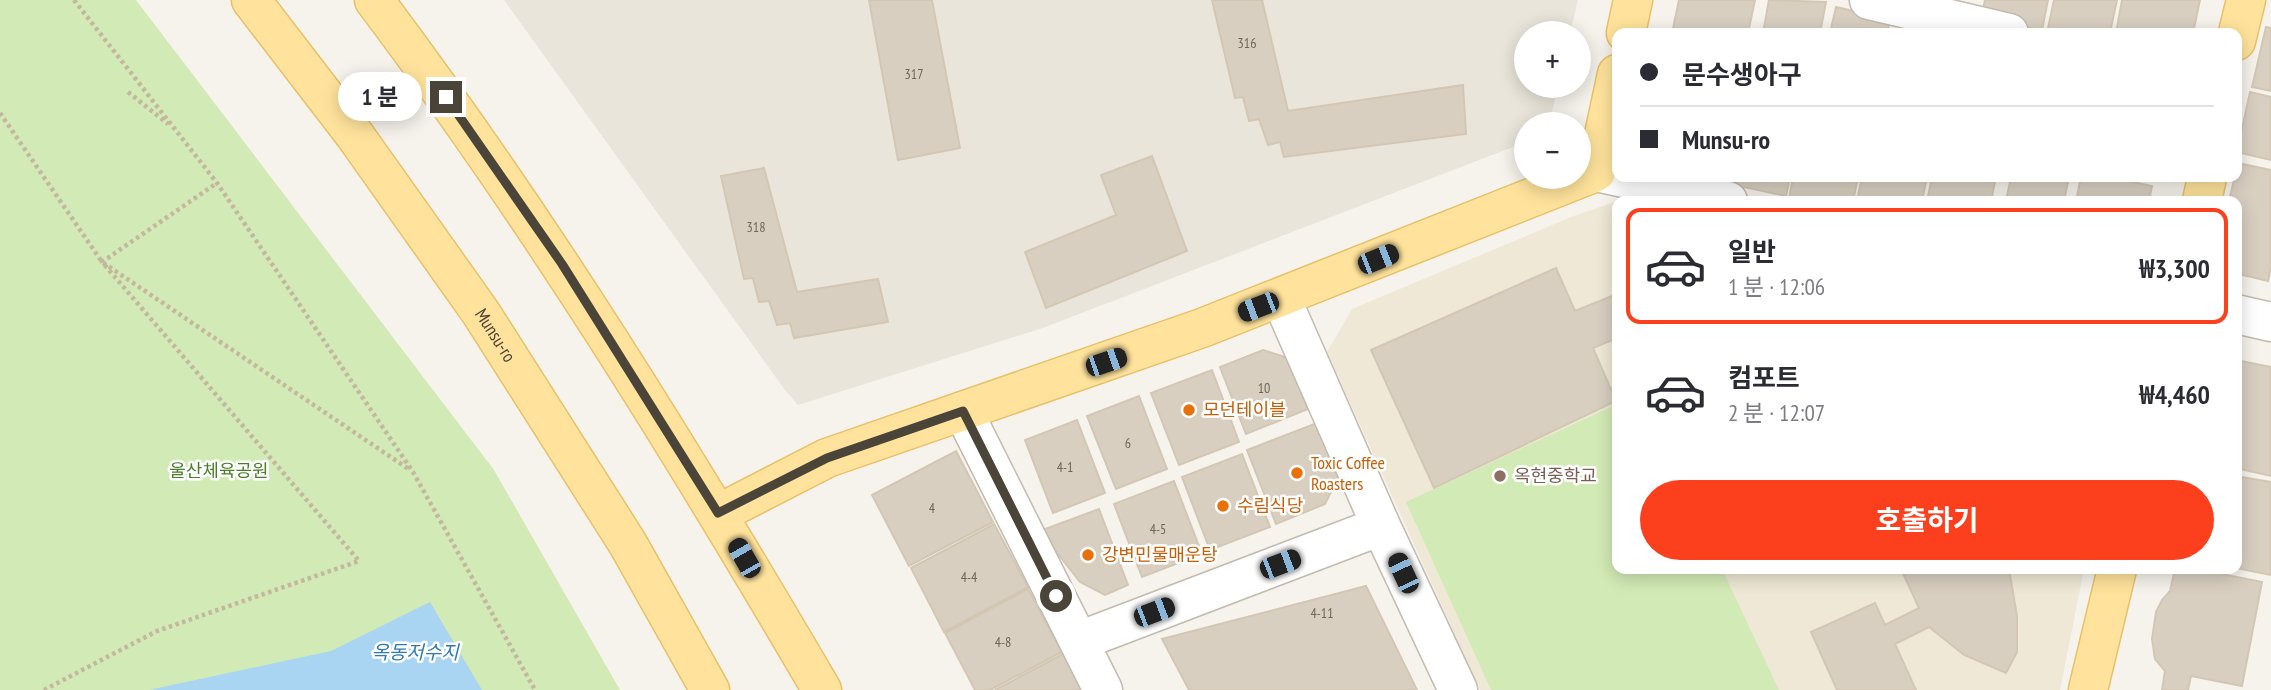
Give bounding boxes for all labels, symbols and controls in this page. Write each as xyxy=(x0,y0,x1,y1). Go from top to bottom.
map controls xyxy=(1514,21,1591,189)
button: + xyxy=(1514,21,1591,98)
house number: 316 xyxy=(1238,34,1256,52)
text: 문수생아구 xyxy=(1682,58,1802,91)
house number: 317 xyxy=(905,65,923,83)
callout: 1 분 xyxy=(338,72,422,122)
route end xyxy=(430,81,462,113)
text: 1 분 xyxy=(362,82,398,111)
button: − xyxy=(1514,112,1591,189)
text: Munsu-ro xyxy=(1682,123,1770,156)
house number: 318 xyxy=(747,218,765,236)
icon: car xyxy=(1644,235,1707,298)
text: 일반 xyxy=(1728,235,1776,268)
car xyxy=(1355,241,1402,277)
text: ₩3,300 xyxy=(2139,252,2210,285)
text: 1 분 · 12:06 xyxy=(1728,272,1825,301)
car xyxy=(1235,290,1282,324)
street label: Munsu-ro xyxy=(470,304,521,366)
car xyxy=(1083,345,1130,379)
icon: car xyxy=(1644,361,1707,424)
text: 컴포트 xyxy=(1728,361,1800,394)
text: ₩4,460 xyxy=(2139,378,2210,411)
house number: 10 xyxy=(1258,379,1270,397)
place label: 모던테이블 xyxy=(1203,398,1286,421)
text: 2 분 · 12:07 xyxy=(1728,398,1825,427)
marker: 모던테이블 xyxy=(1181,402,1197,418)
house number: 6 xyxy=(1125,434,1131,452)
place label: Toxic Coffee Roasters xyxy=(1311,451,1385,495)
house number: 4-1 xyxy=(1057,458,1073,476)
park label: 울산체육공원 xyxy=(169,459,269,482)
place label: 옥현중학교 xyxy=(1514,464,1597,487)
marker: Toxic Coffee Roasters xyxy=(1289,465,1305,481)
marker: 옥현중학교 xyxy=(1492,468,1508,484)
button: 호출하기 xyxy=(1640,480,2214,560)
place label: 수림식당 xyxy=(1237,494,1303,517)
marker: 수림식당 xyxy=(1215,498,1231,514)
house number: 4 xyxy=(929,499,936,517)
house number: 4-5 xyxy=(1150,520,1166,538)
car xyxy=(725,535,764,581)
place label: 강변민물매운탕 xyxy=(1102,543,1218,566)
marker: 강변민물매운탕 xyxy=(1080,547,1096,563)
car xyxy=(1257,547,1304,581)
car xyxy=(1385,550,1422,596)
house number: 4-4 xyxy=(961,568,978,586)
route start xyxy=(1040,580,1072,612)
car xyxy=(1131,595,1178,629)
house number: 4-11 xyxy=(1311,604,1333,622)
house number: 4-8 xyxy=(995,633,1011,651)
water label: 옥동저수지 xyxy=(371,640,460,664)

